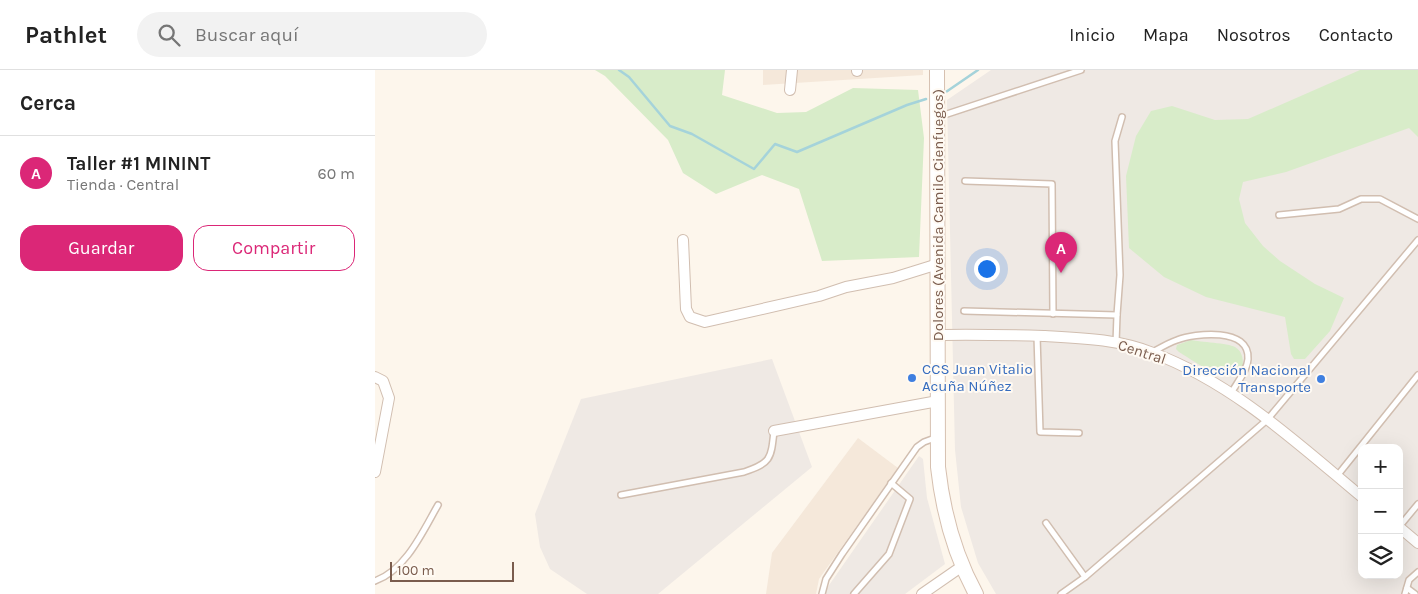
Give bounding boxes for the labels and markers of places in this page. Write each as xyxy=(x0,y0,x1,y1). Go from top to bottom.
pin: A xyxy=(1045,232,1077,273)
place label: CCS Juan Vitalio Acuña Núñez xyxy=(922,360,1033,395)
place label: Dirección Nacional Transporte xyxy=(1182,361,1311,396)
marker: CCS Juan Vitalio Acuña Núñez xyxy=(906,372,918,384)
marker: Dirección Nacional Transporte xyxy=(1315,373,1327,385)

